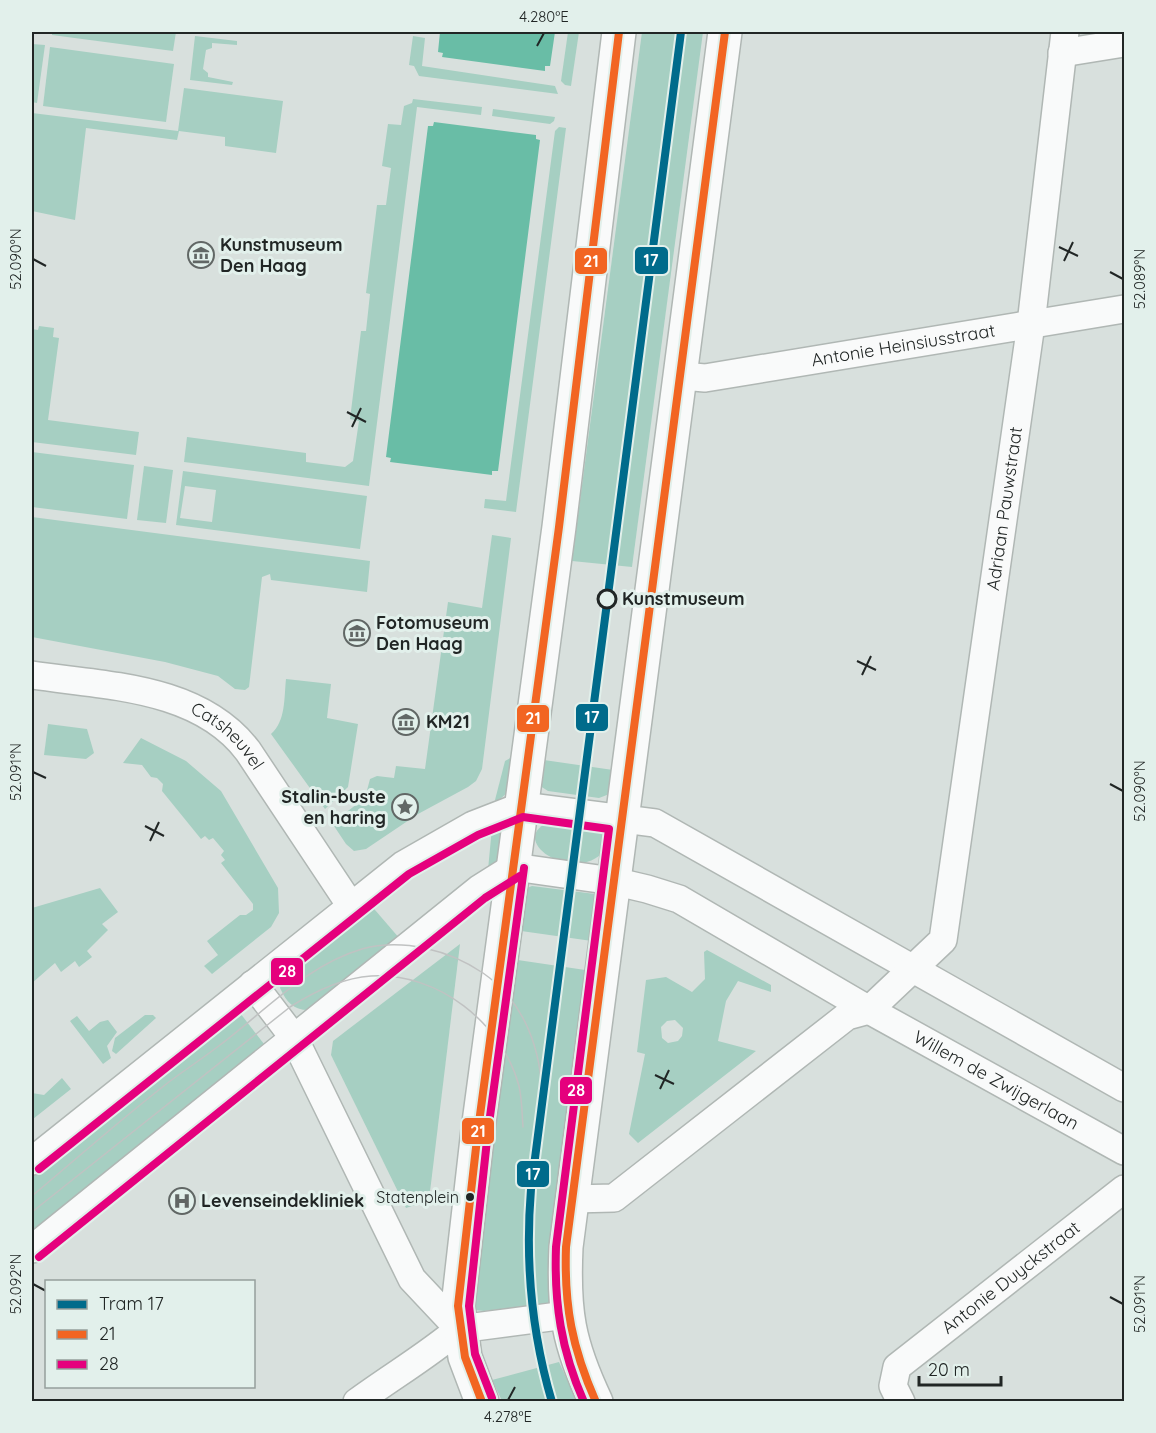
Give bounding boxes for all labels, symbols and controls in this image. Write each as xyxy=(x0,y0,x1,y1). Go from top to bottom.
text: 4.280°E xyxy=(519,7,569,26)
text: 52.090°N xyxy=(6,228,25,290)
place label: Kunstmuseum Den Haag xyxy=(220,233,343,277)
museum icon: Kunstmuseum Den Haag xyxy=(186,240,216,270)
line badge: 17 xyxy=(634,246,669,275)
line badge: 21 xyxy=(574,247,608,275)
text: 52.089°N xyxy=(1130,249,1149,309)
text: 17 xyxy=(643,250,659,270)
text: 21 xyxy=(583,251,599,271)
street label: Antonie Heinsiusstraat xyxy=(809,318,997,371)
street label: Adriaan Pauwstraat xyxy=(981,425,1027,592)
place label: Kunstmuseum xyxy=(622,587,745,610)
marker: Kunstmuseum xyxy=(597,589,617,609)
place label: Fotomuseum Den Haag xyxy=(376,611,489,655)
museum icon: Fotomuseum Den Haag xyxy=(342,618,372,648)
street label: Catsheuvel xyxy=(187,697,269,774)
line badge: 17 xyxy=(575,703,609,732)
line badge: 21 xyxy=(516,704,550,733)
museum icon: KM21 xyxy=(391,707,421,737)
text: 17 xyxy=(584,707,600,727)
text: 21 xyxy=(525,708,541,728)
place label: KM21 xyxy=(426,710,470,733)
text: 52.091°N xyxy=(6,743,25,801)
text: 52.090°N xyxy=(1130,760,1149,822)
place label: Stalin-buste en haring xyxy=(281,785,386,829)
place icon: Stalin-buste en haring xyxy=(390,792,420,822)
line badge: 28 xyxy=(270,957,304,986)
text: 28 xyxy=(278,961,296,981)
street label: Willem de Zwijgerlaan xyxy=(910,1025,1083,1135)
line badge: 28 xyxy=(559,1076,593,1105)
text: 28 xyxy=(567,1080,585,1100)
line badge: 21 xyxy=(461,1117,495,1145)
text: 21 xyxy=(470,1121,486,1141)
line badge: 17 xyxy=(516,1160,550,1188)
text: 17 xyxy=(525,1164,541,1184)
hospital icon: Levenseindekliniek xyxy=(167,1186,197,1216)
place label: Statenplein xyxy=(376,1187,459,1207)
place label: Levenseindekliniek xyxy=(201,1189,364,1212)
marker: Statenplein xyxy=(464,1191,476,1203)
street label: Antonie Duyckstraat xyxy=(937,1216,1085,1339)
text: 52.092°N xyxy=(6,1254,25,1314)
text: 52.091°N xyxy=(1130,1275,1149,1333)
legend xyxy=(45,1280,255,1388)
text: Tram 17 xyxy=(99,1292,164,1315)
text: 21 xyxy=(99,1322,116,1345)
scale bar xyxy=(919,1349,1002,1387)
text: 28 xyxy=(99,1352,119,1375)
text: 20 m xyxy=(928,1358,970,1381)
text: 4.278°E xyxy=(484,1407,532,1426)

